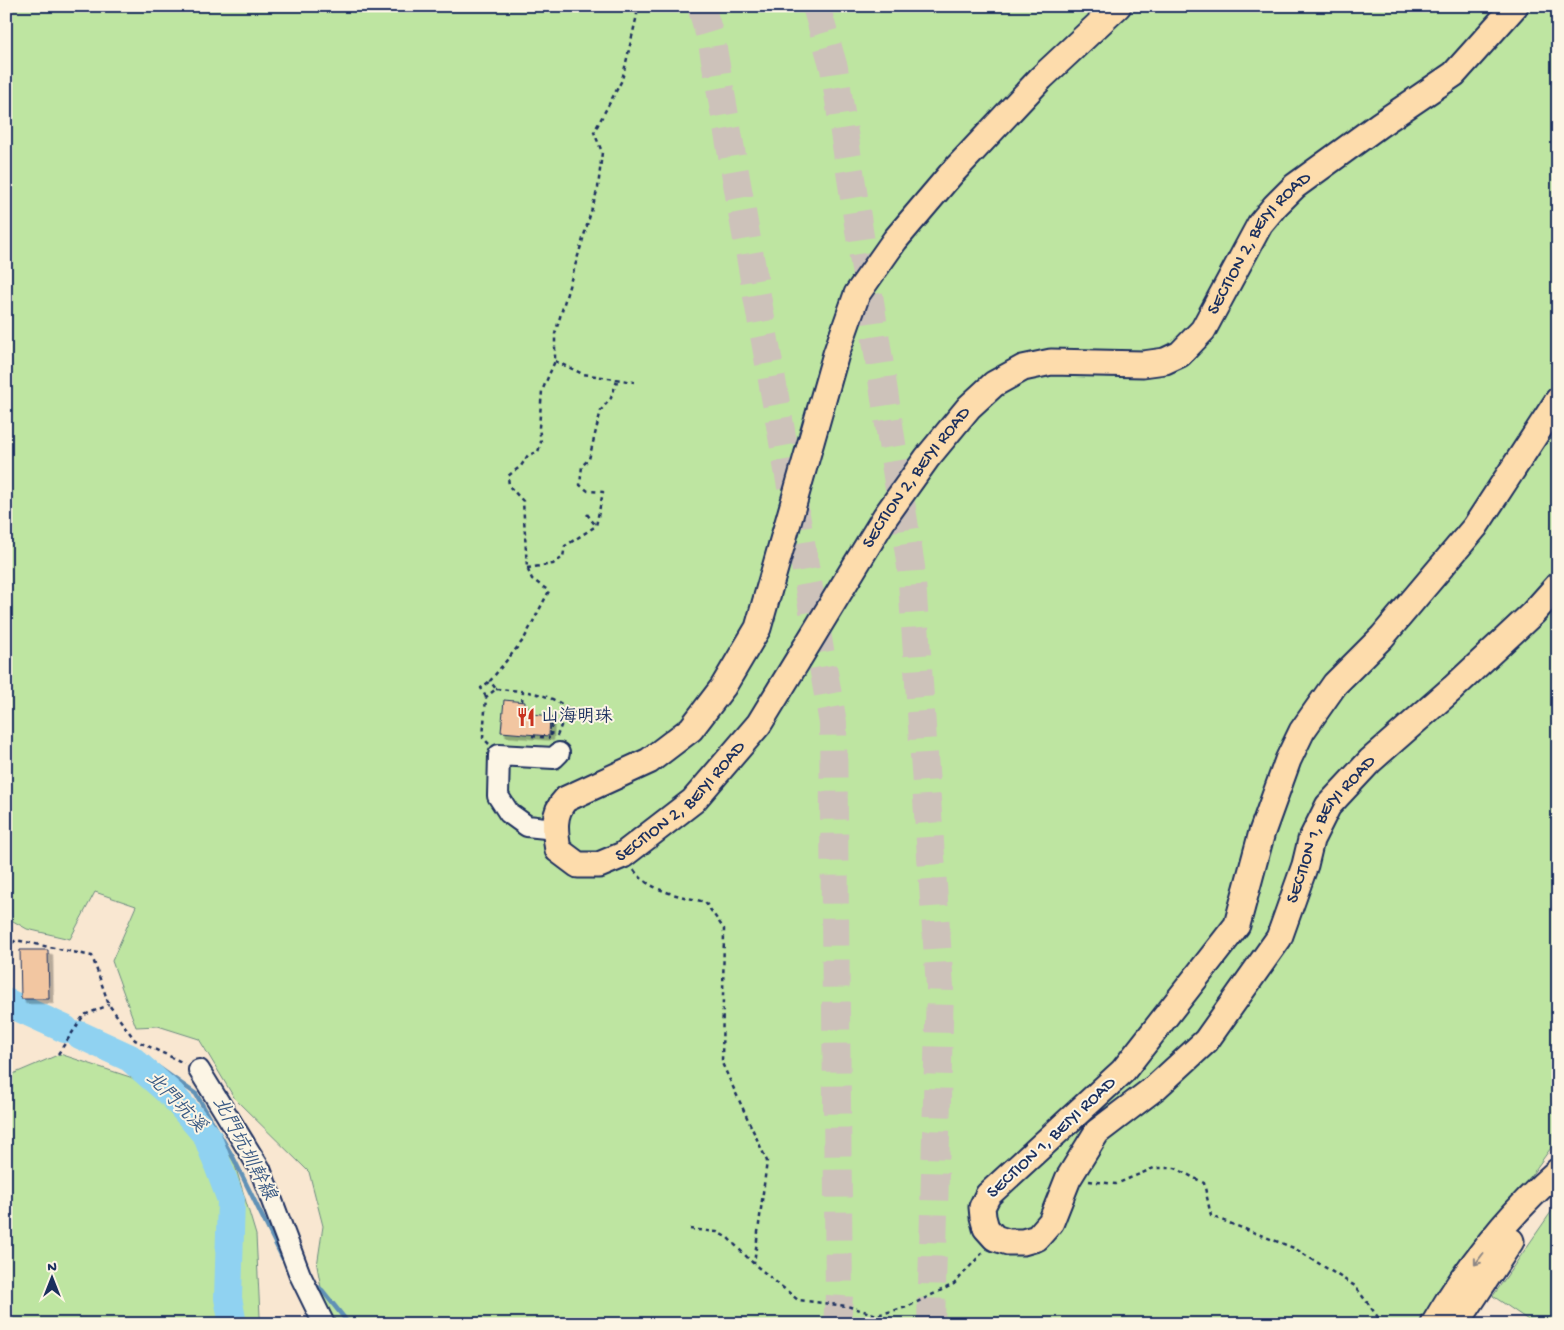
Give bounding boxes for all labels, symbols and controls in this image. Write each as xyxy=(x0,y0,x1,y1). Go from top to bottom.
street label: SECTION 2, BEIYI ROAD xyxy=(1203,167,1315,318)
street label: SECTION 2, BEIYI ROAD xyxy=(858,402,976,552)
restaurant icon: 山海明珠 xyxy=(515,706,537,728)
place label: 山海明珠 xyxy=(541,706,613,728)
street label: SECTION 2, BEIYI ROAD xyxy=(613,737,750,867)
street label: SECTION 1, BEIYI ROAD xyxy=(1282,751,1381,906)
water label: 北門坑溪 xyxy=(140,1067,211,1139)
street label: SECTION 1, BEIYI ROAD xyxy=(983,1073,1121,1203)
water label: 北門坑圳幹線 xyxy=(206,1093,281,1206)
north arrow xyxy=(28,1252,78,1302)
one-way arrow xyxy=(1473,1252,1484,1265)
text: N xyxy=(47,1259,57,1276)

